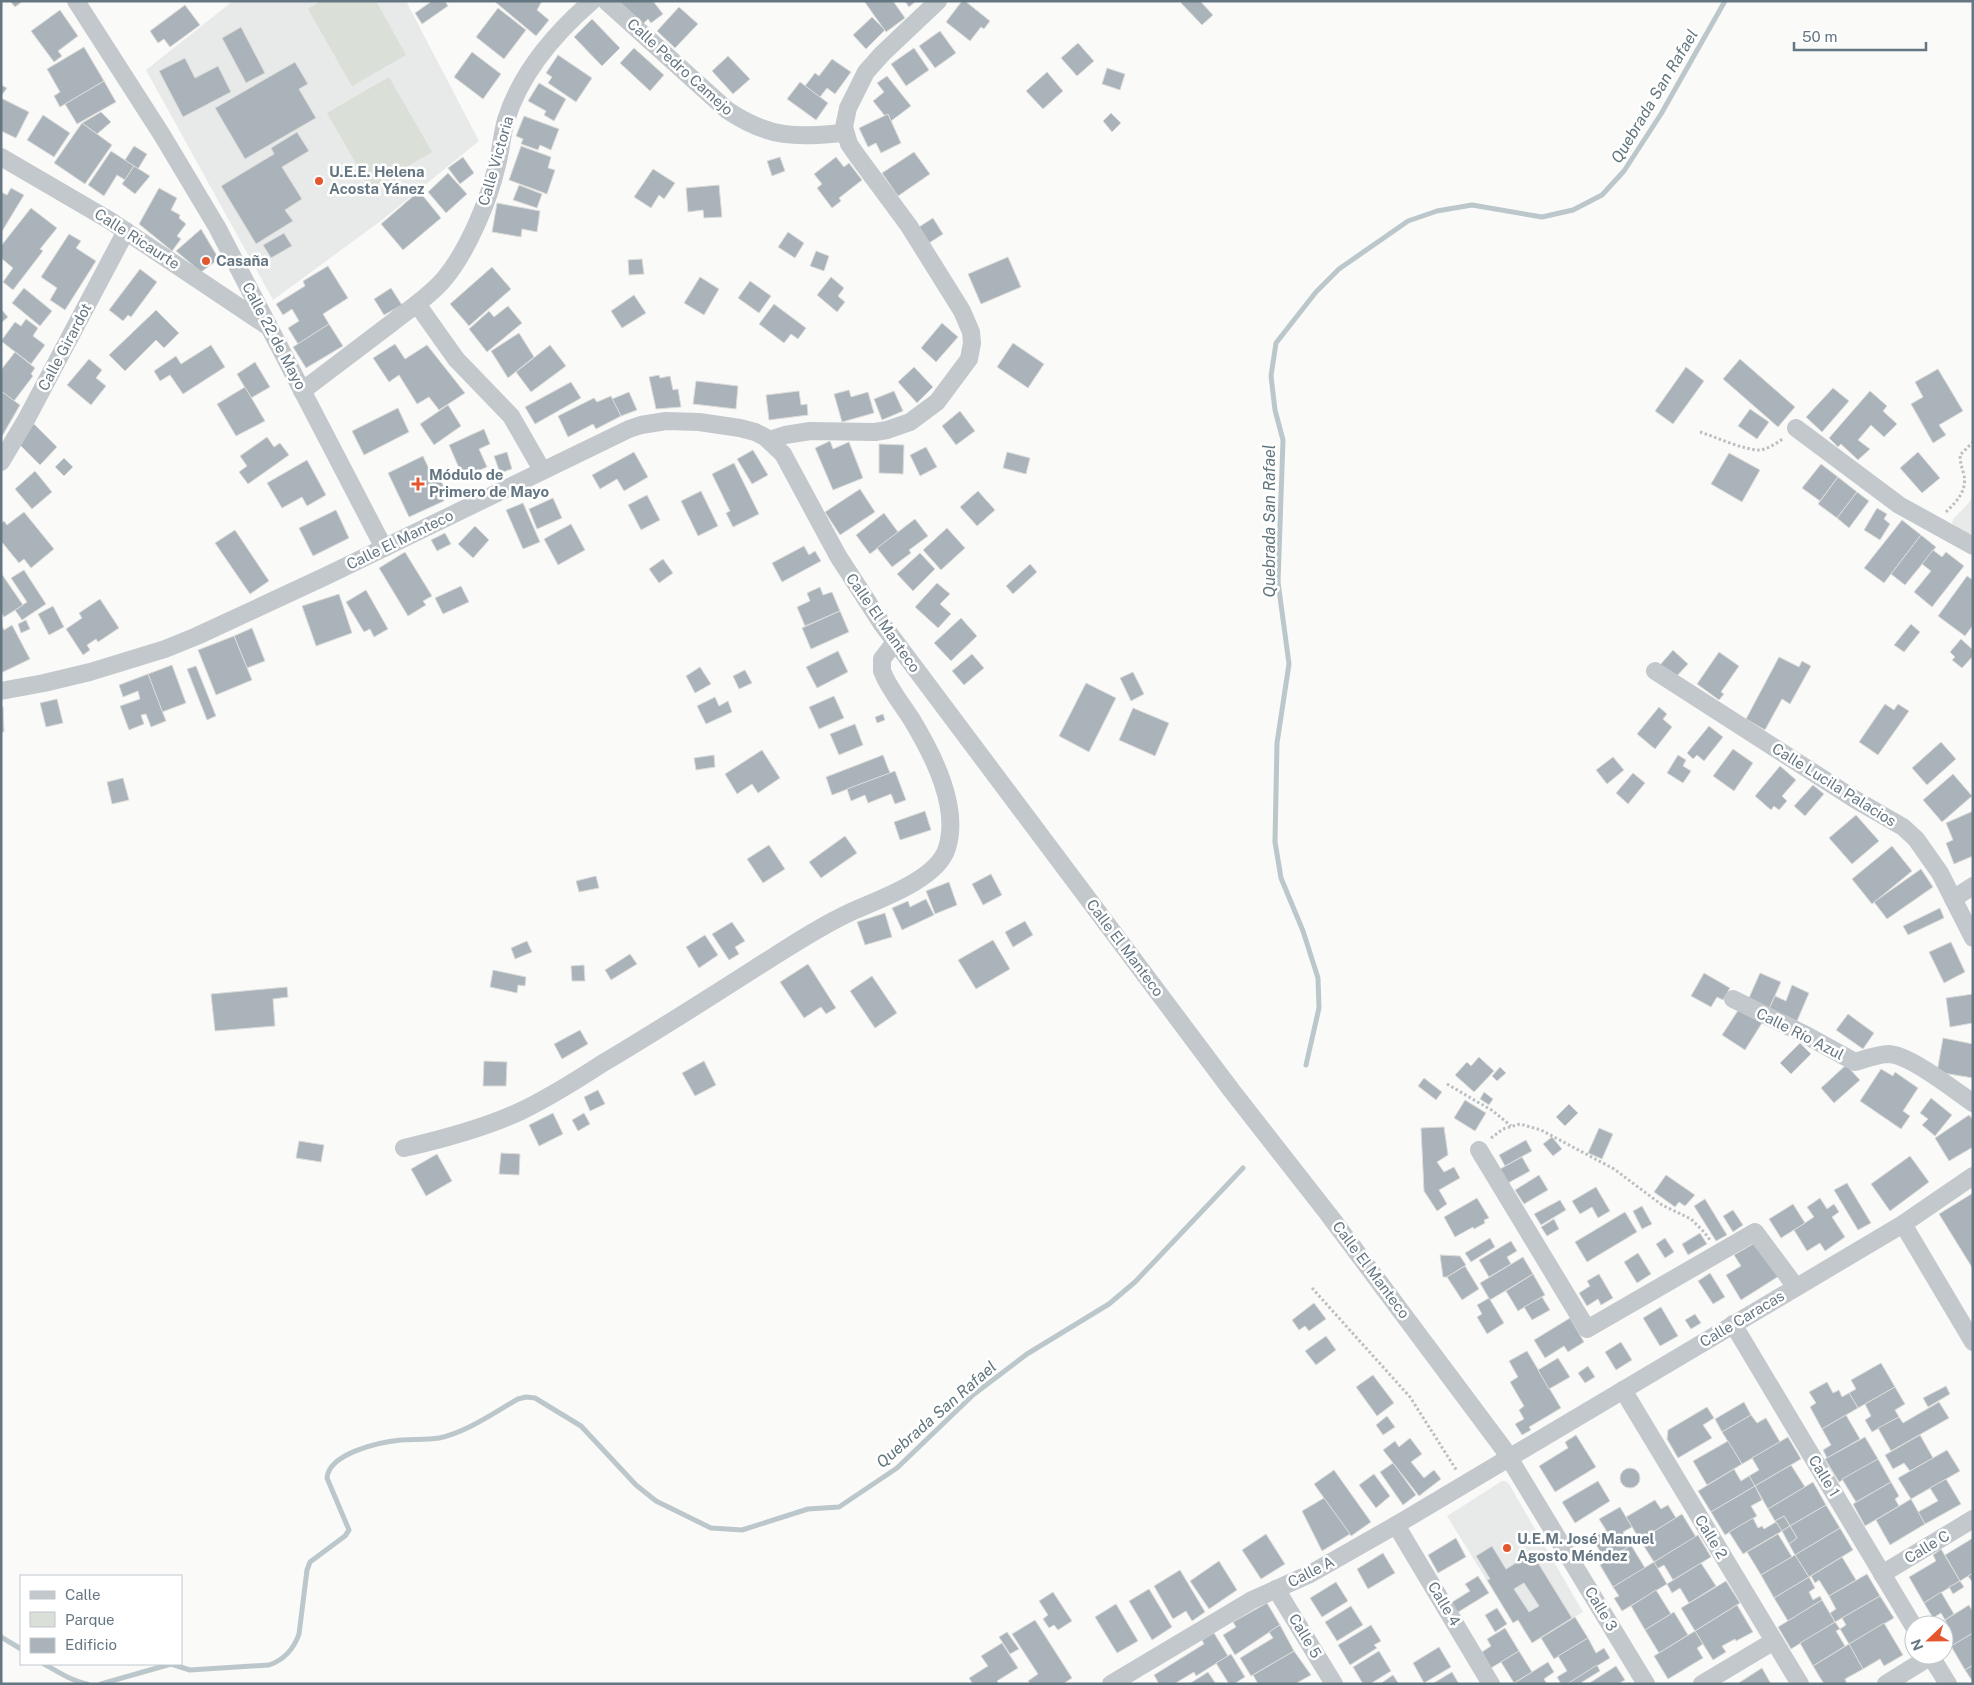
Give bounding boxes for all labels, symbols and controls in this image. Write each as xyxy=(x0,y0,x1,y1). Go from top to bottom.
street label: Calle Pedro Camejo xyxy=(624,15,737,119)
scale bar xyxy=(1794,20,1926,52)
water label: Quebrada San Rafael xyxy=(1607,26,1702,167)
text: 50 m xyxy=(1802,28,1837,45)
street label: Calle Victoria xyxy=(475,114,516,208)
place label: U.E.E. Helena Acosta Yánez xyxy=(329,163,425,197)
marker: U.E.E. Helena Acosta Yánez xyxy=(313,175,325,187)
street label: Calle Ricaurte xyxy=(92,205,183,272)
place label: Casaña xyxy=(216,252,269,269)
marker: Casaña xyxy=(200,255,212,267)
street label: Calle 22 de Mayo xyxy=(239,279,310,392)
street label: Calle Girardot xyxy=(34,300,95,393)
water label: Quebrada San Rafael xyxy=(1260,445,1279,597)
place label: Módulo de Primero de Mayo xyxy=(429,466,549,500)
marker: Módulo de Primero de Mayo xyxy=(411,477,425,491)
street label: Calle El Manteco xyxy=(344,506,456,573)
street label: Calle El Manteco xyxy=(843,570,924,675)
street label: Calle Lucila Palacios xyxy=(1769,739,1899,830)
street label: Calle El Manteco xyxy=(1083,896,1167,1000)
street label: Calle Río Azul xyxy=(1754,1004,1847,1063)
street label: Calle El Manteco xyxy=(1329,1218,1413,1322)
street label: Calle Caracas xyxy=(1697,1287,1787,1350)
water label: Quebrada San Rafael xyxy=(872,1357,1000,1472)
street label: Calle 1 xyxy=(1806,1452,1843,1499)
street label: Calle 2 xyxy=(1692,1512,1731,1562)
street label: Calle C xyxy=(1901,1527,1952,1567)
place label: U.E.M. José Manuel Agosto Méndez xyxy=(1517,1530,1655,1564)
marker: U.E.M. José Manuel Agosto Méndez xyxy=(1501,1542,1513,1554)
street label: Calle A xyxy=(1285,1553,1337,1590)
legend xyxy=(20,1575,182,1665)
street label: Calle 4 xyxy=(1425,1579,1464,1629)
street label: Calle 3 xyxy=(1582,1584,1621,1634)
text: Calle xyxy=(65,1586,101,1603)
text: Parque xyxy=(65,1611,115,1628)
street label: Calle 5 xyxy=(1286,1611,1325,1661)
north arrow xyxy=(1904,1615,1954,1665)
text: Edificio xyxy=(65,1636,117,1653)
text: N xyxy=(1907,1637,1926,1653)

